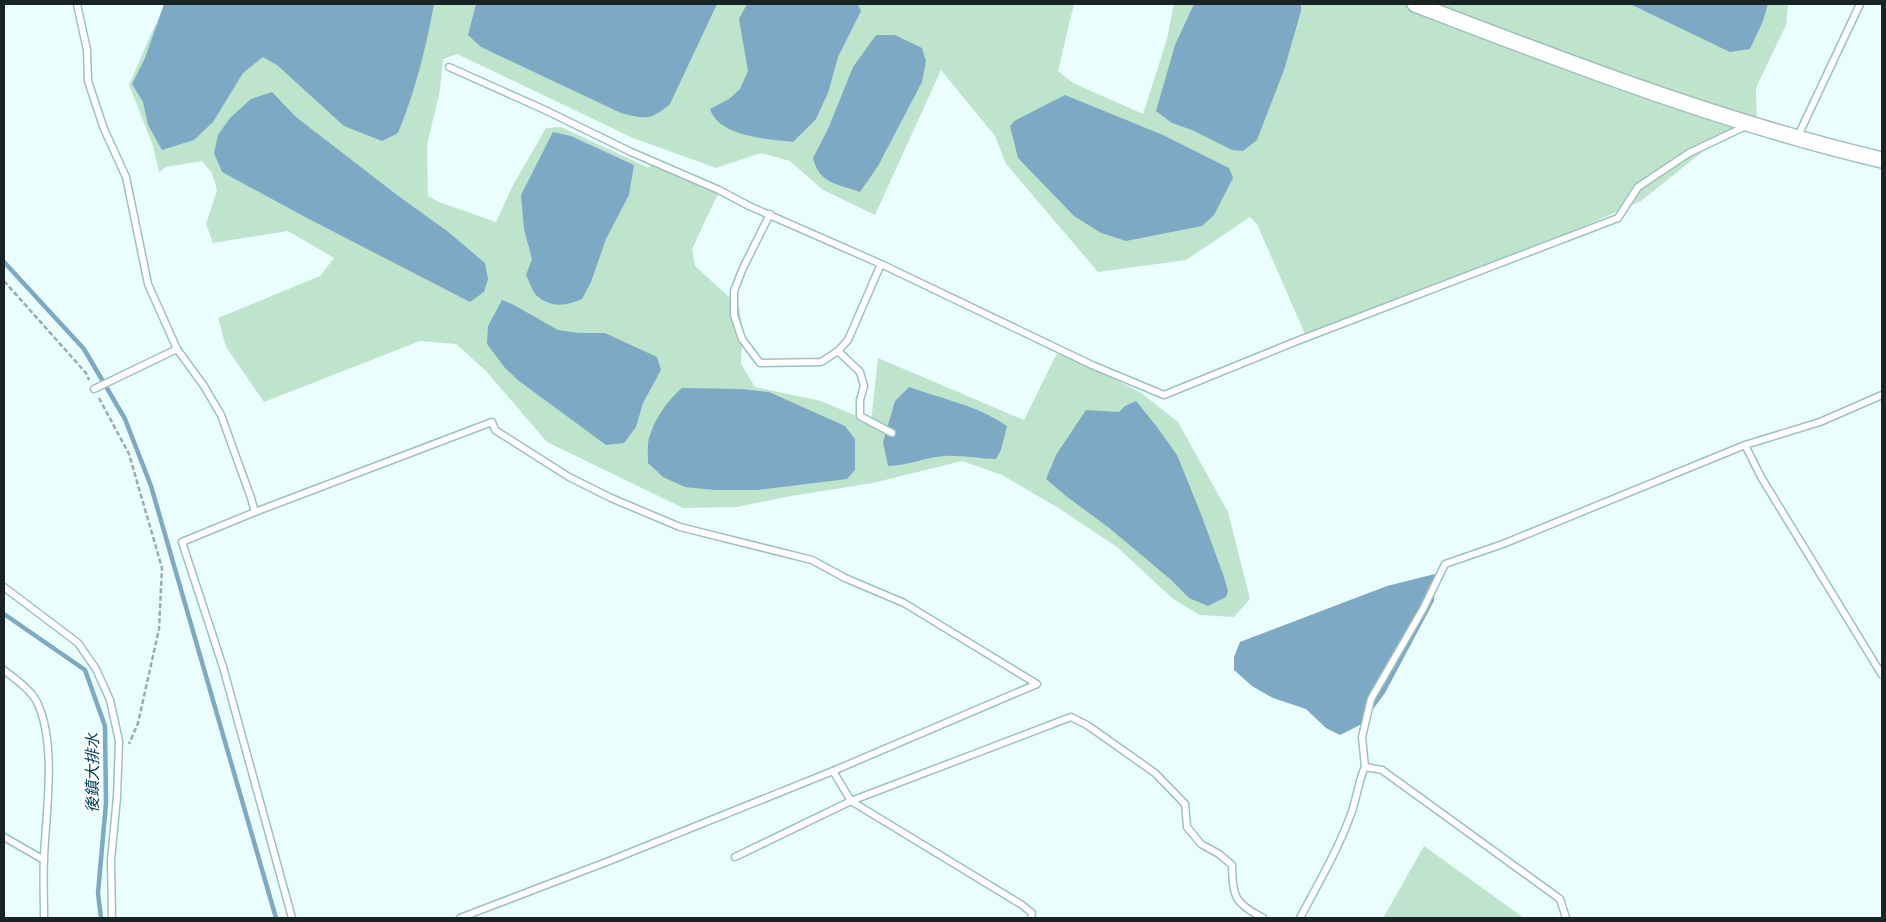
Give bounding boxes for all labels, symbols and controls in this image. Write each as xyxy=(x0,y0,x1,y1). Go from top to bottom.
water label: 後鎮大排水 xyxy=(82,732,104,813)

